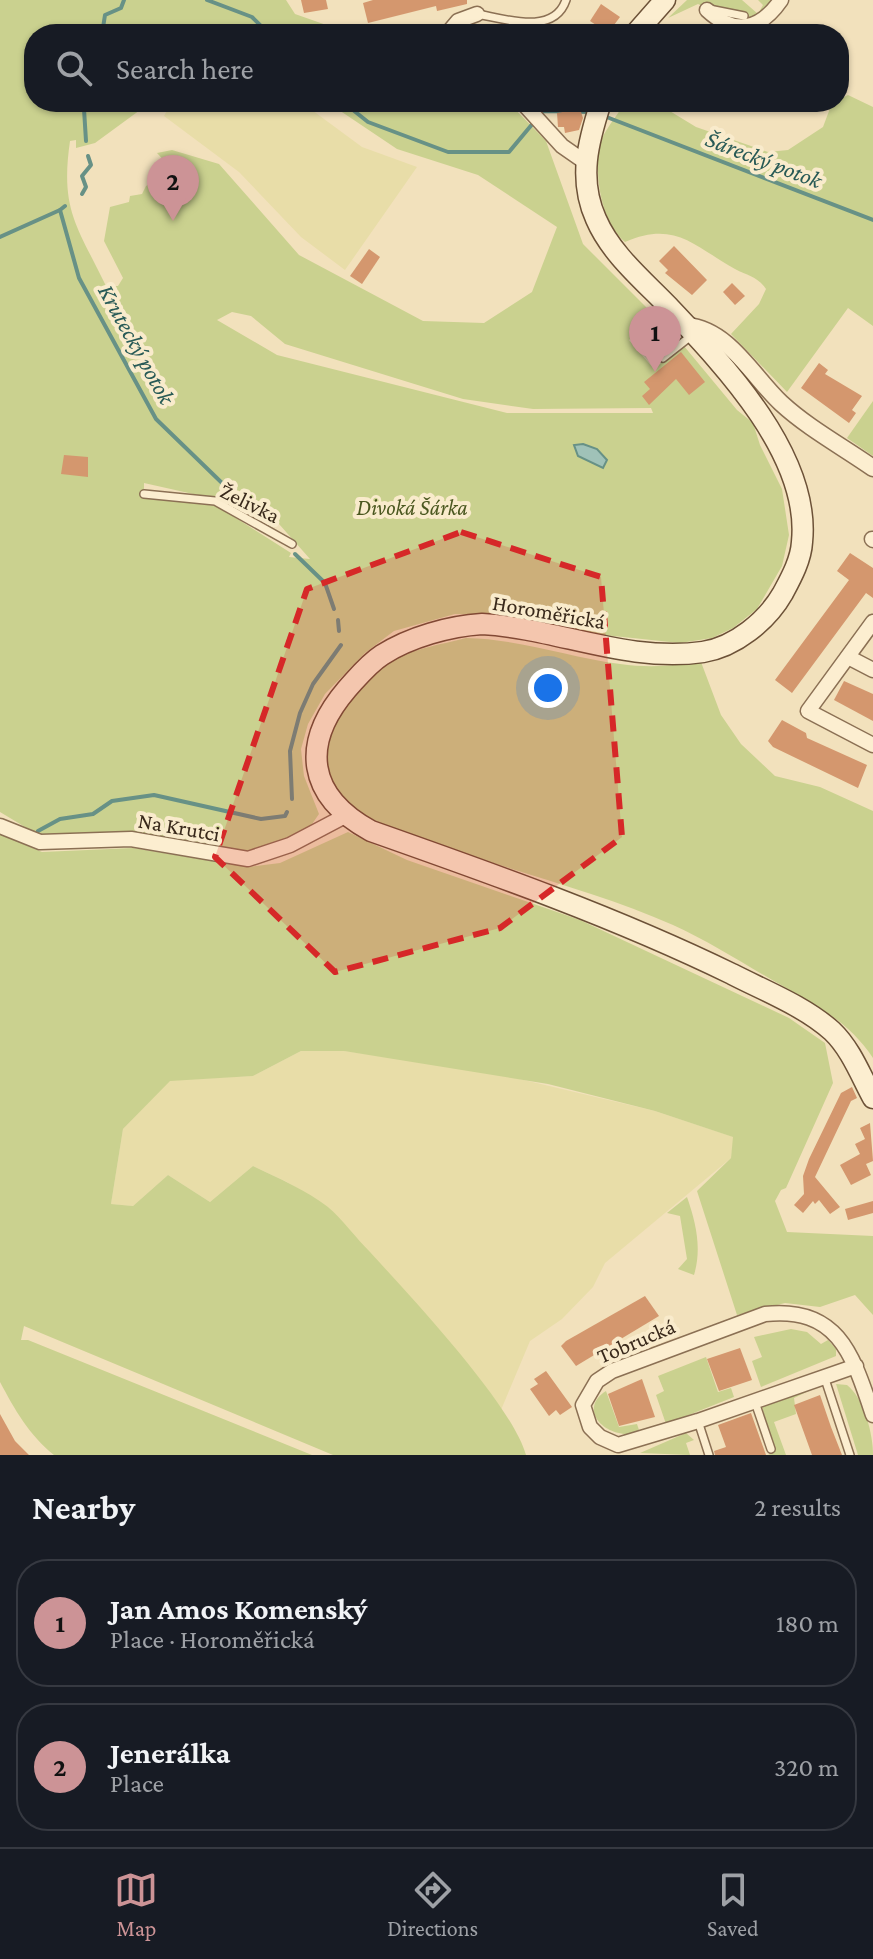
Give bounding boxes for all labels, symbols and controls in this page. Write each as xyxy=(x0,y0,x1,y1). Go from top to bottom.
search box xyxy=(24,24,849,112)
icon: search xyxy=(52,46,96,90)
text: Search here xyxy=(116,52,254,85)
water label: Šárecký potok xyxy=(702,124,827,194)
pin: 2 xyxy=(147,155,199,221)
water label: Krutecký potok xyxy=(93,279,182,410)
pin: 1 xyxy=(629,306,681,372)
street label: Želivka xyxy=(216,478,284,528)
park label: Divoká Šárka xyxy=(357,495,468,520)
street label: Horoměřická xyxy=(491,590,607,634)
your location xyxy=(528,668,568,708)
street label: Na Krutci xyxy=(136,808,222,847)
street label: Tobrucká xyxy=(593,1313,679,1369)
text: Nearby xyxy=(32,1489,135,1526)
text: 2 results xyxy=(754,1493,841,1522)
text: Jan Amos Komenský xyxy=(110,1592,367,1625)
text: 1 xyxy=(55,1609,65,1638)
text: 180 m xyxy=(776,1609,839,1638)
text: Place · Horoměřická xyxy=(110,1625,315,1654)
text: Jenerálka xyxy=(110,1736,230,1769)
text: 2 xyxy=(53,1753,67,1782)
text: 320 m xyxy=(774,1753,839,1782)
text: Place xyxy=(110,1769,164,1798)
tab: Map xyxy=(114,1868,158,1941)
tab: Directions xyxy=(387,1868,478,1941)
tab: Saved xyxy=(707,1868,759,1941)

